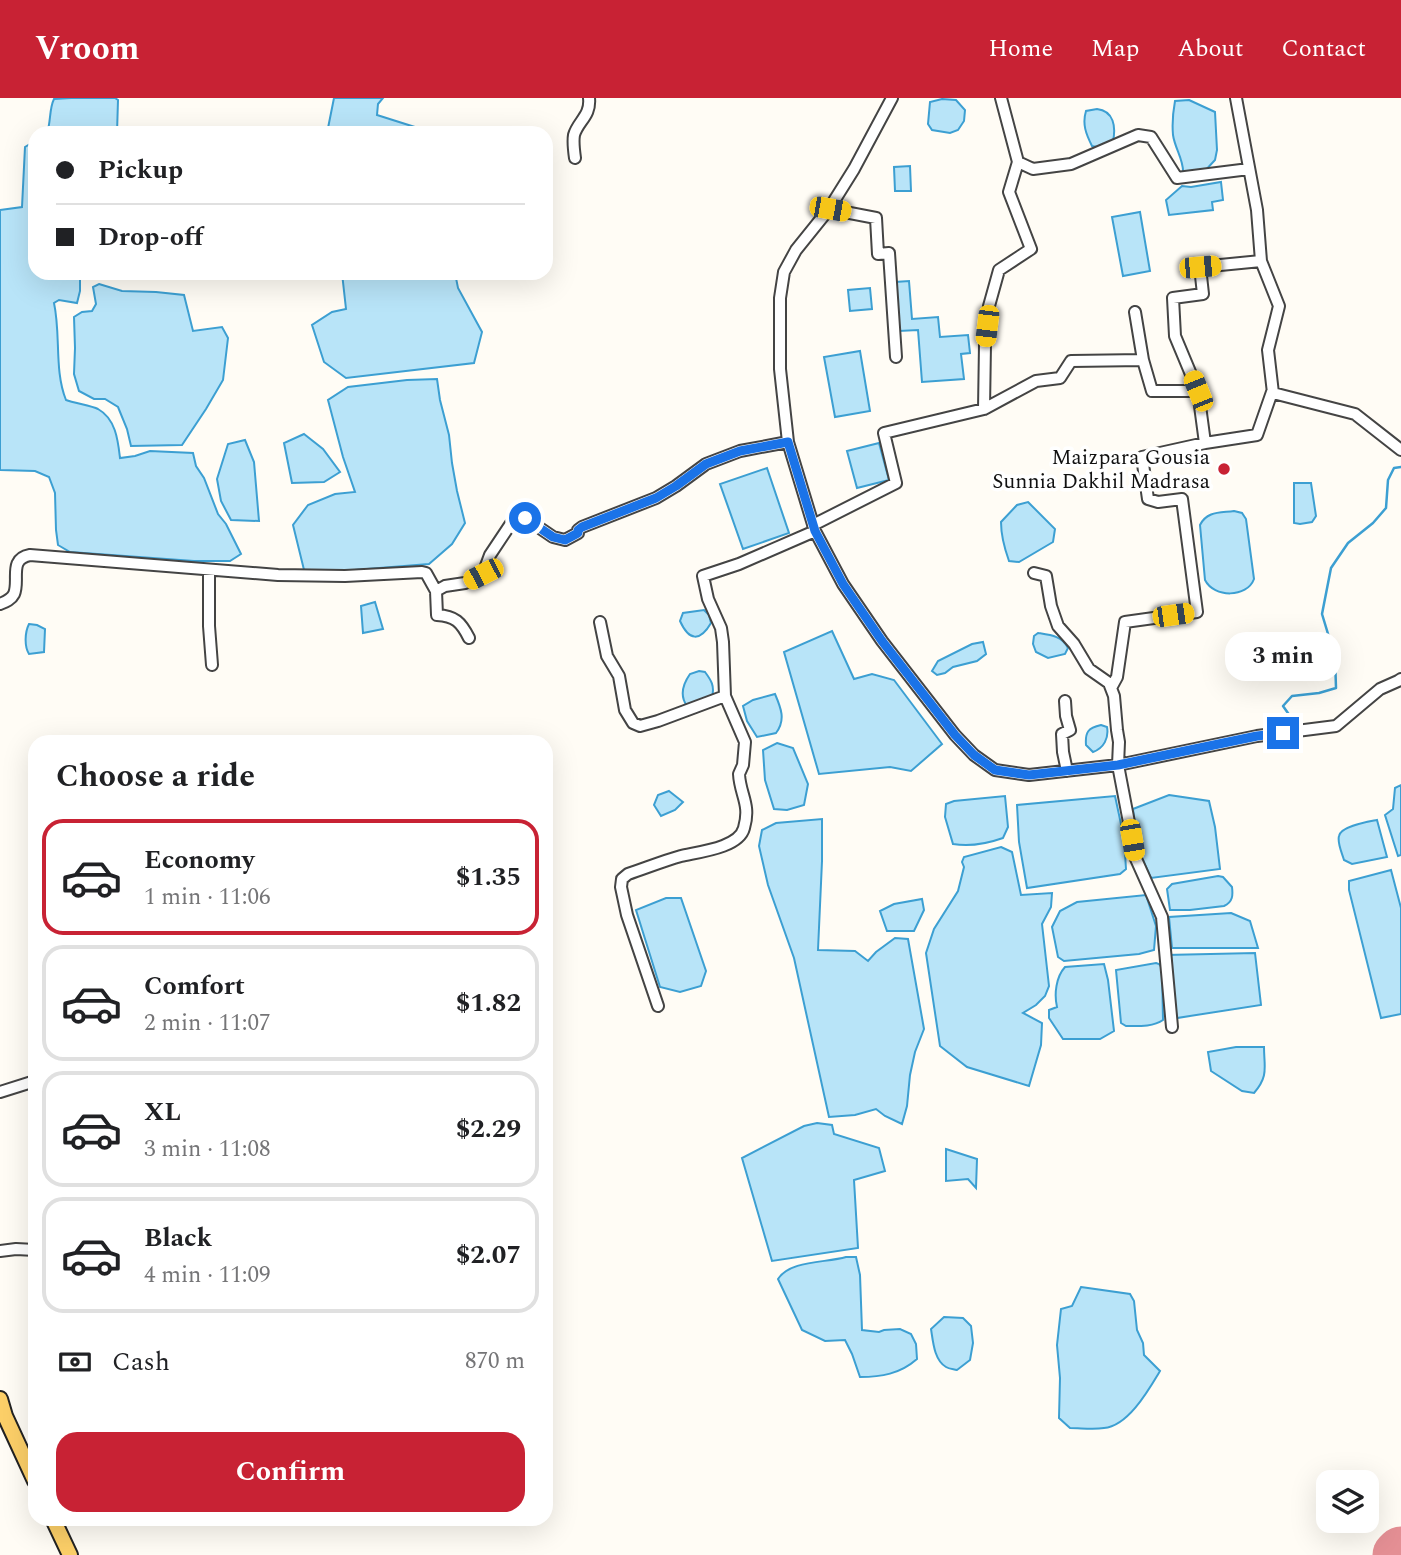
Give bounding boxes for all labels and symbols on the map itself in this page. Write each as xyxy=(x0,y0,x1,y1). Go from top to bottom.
car xyxy=(808,195,853,223)
car xyxy=(1179,255,1222,279)
car xyxy=(975,304,1000,348)
car xyxy=(1181,368,1216,414)
place label: Maizpara Gousia Sunnia Dakhil Madrasa xyxy=(992,442,1211,498)
marker: Maizpara Gousia Sunnia Dakhil Madrasa xyxy=(1216,461,1232,477)
route start xyxy=(509,502,541,534)
car xyxy=(460,555,507,593)
car xyxy=(1151,602,1196,628)
callout: 3 min xyxy=(1225,632,1341,680)
route end xyxy=(1267,717,1299,749)
car xyxy=(1119,817,1146,863)

